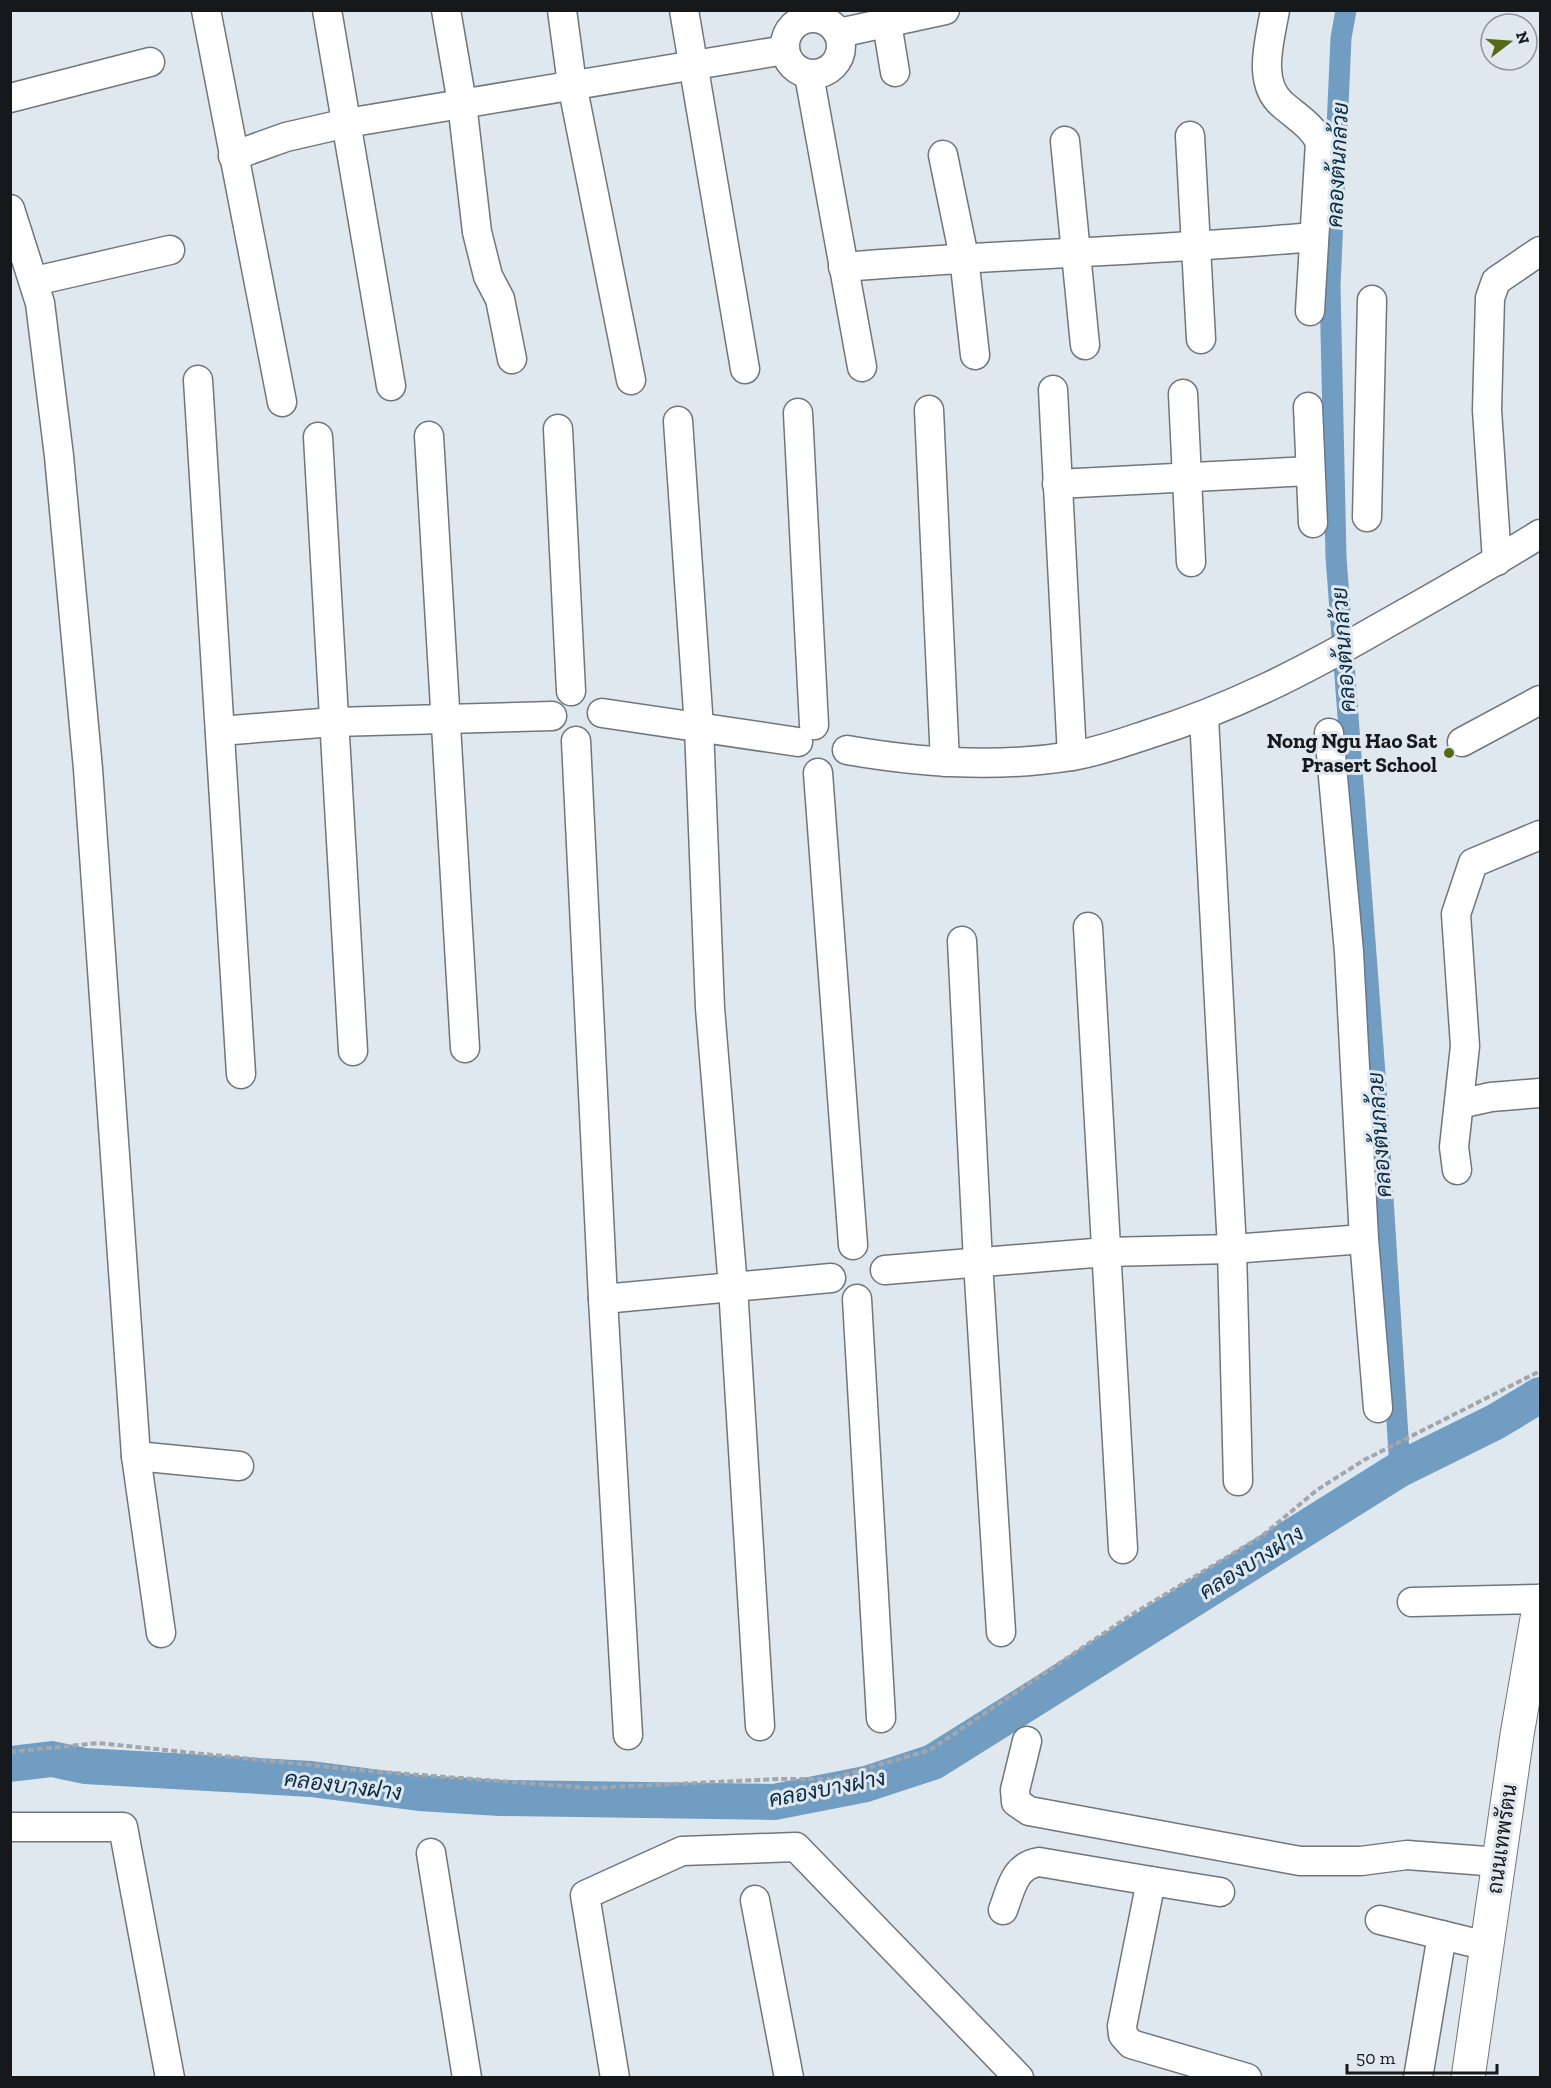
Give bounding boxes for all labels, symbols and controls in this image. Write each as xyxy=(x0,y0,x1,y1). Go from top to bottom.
north arrow xyxy=(1479,12,1539,72)
text: N xyxy=(1512,29,1534,46)
water label: คลองต้นกล้วย xyxy=(1321,101,1354,228)
water label: คลองต้นกล้วย xyxy=(1326,586,1361,714)
place label: Nong Ngu Hao Sat Prasert School xyxy=(1267,728,1438,777)
marker: Nong Ngu Hao Sat Prasert School xyxy=(1442,746,1456,760)
water label: คลองต้นกล้วย xyxy=(1362,1071,1397,1199)
water label: คลองบางฝาง xyxy=(1194,1520,1309,1605)
water label: คลองบางฝาง xyxy=(767,1764,888,1813)
water label: คลองบางฝาง xyxy=(283,1765,403,1806)
street label: ถนนเทพรัตน xyxy=(1481,1782,1522,1895)
scale bar xyxy=(1347,2037,1497,2075)
text: 50 m xyxy=(1356,2047,1396,2069)

